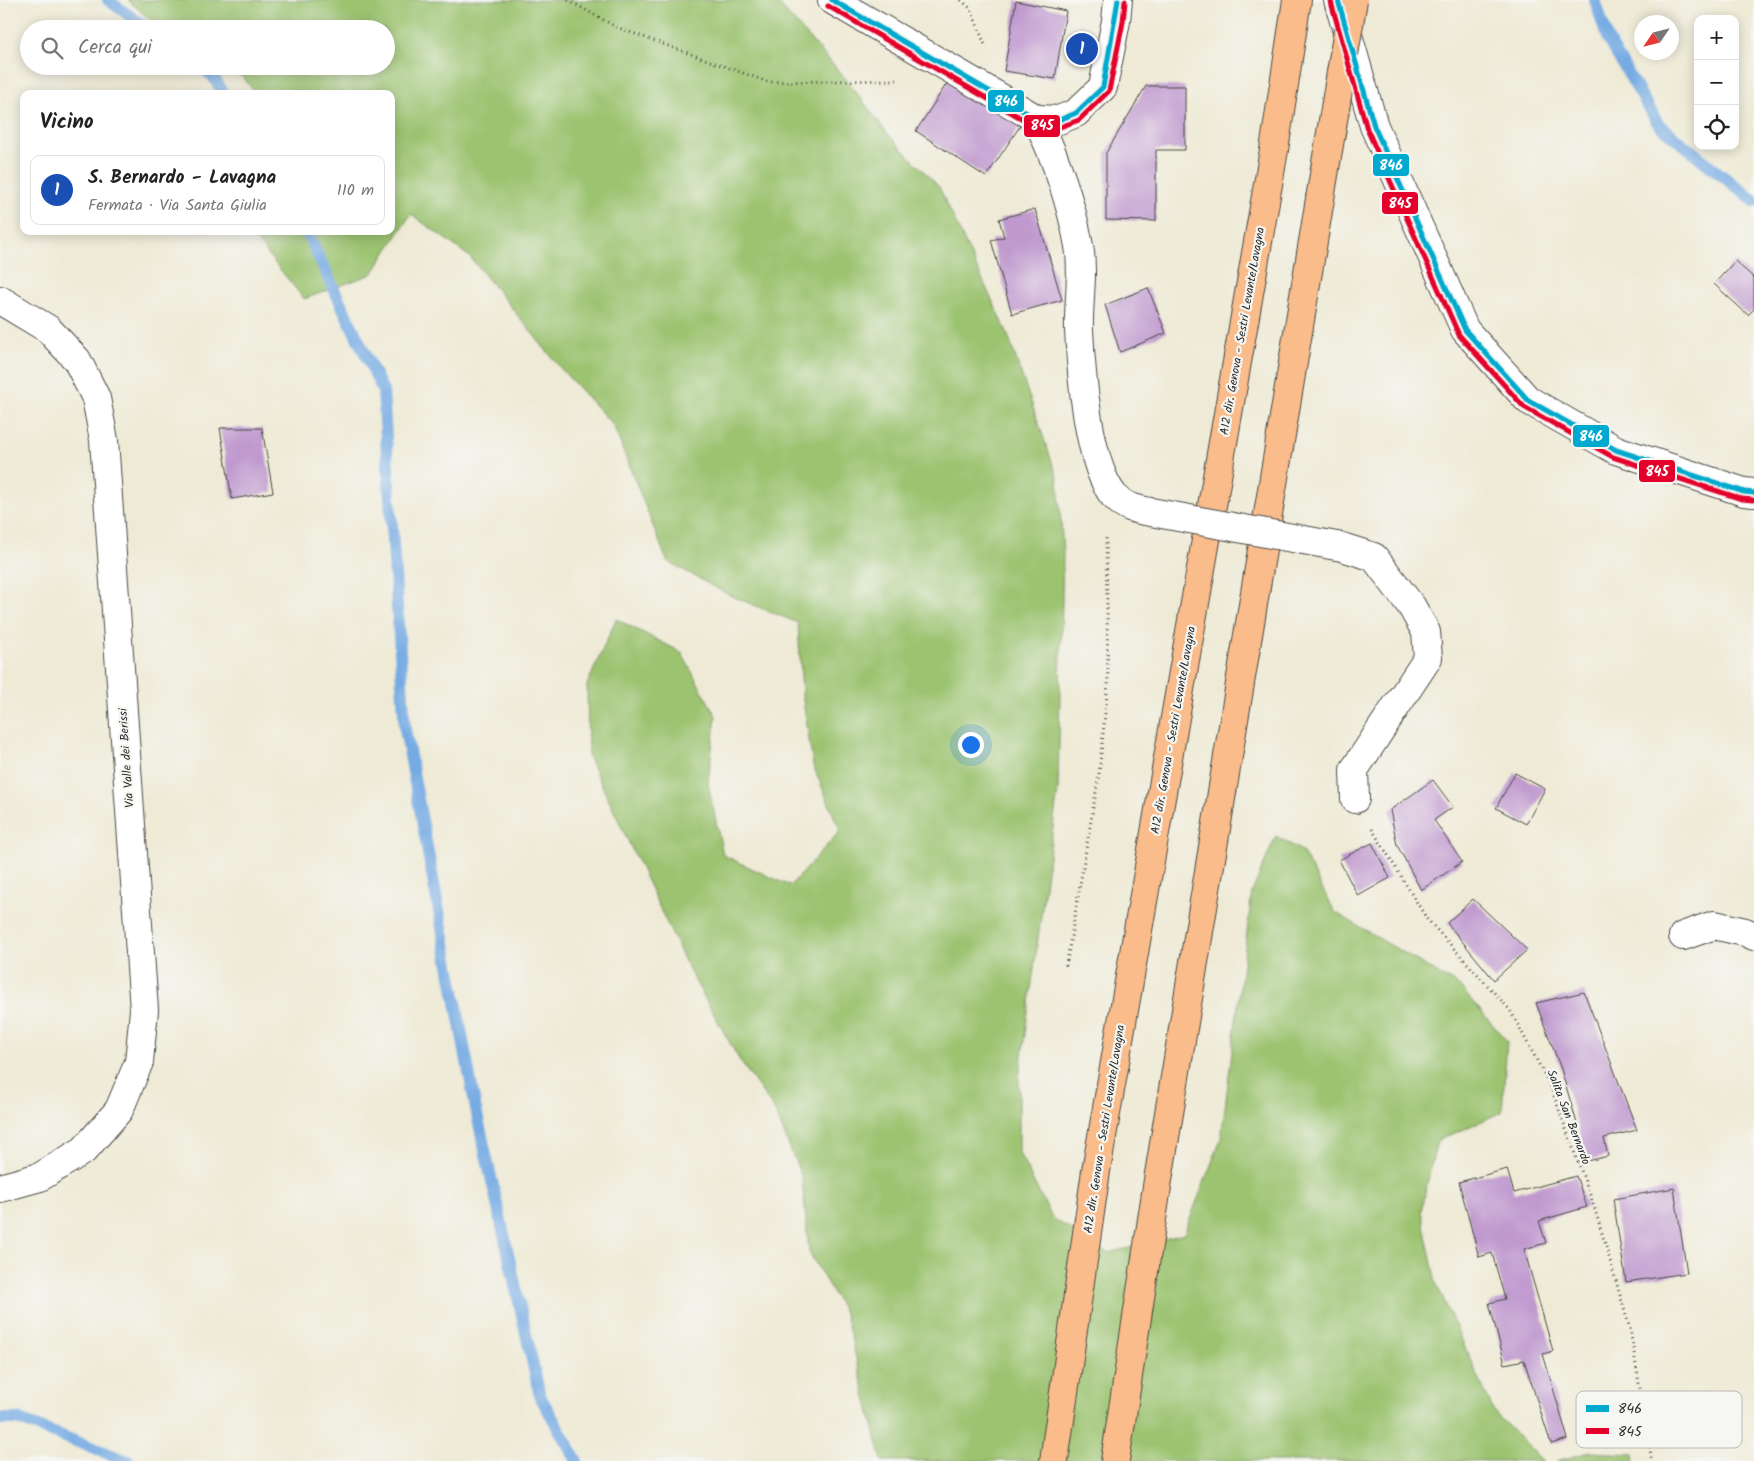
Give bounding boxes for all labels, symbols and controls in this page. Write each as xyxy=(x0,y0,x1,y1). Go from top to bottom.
north arrow xyxy=(1634,15,1679,60)
map controls xyxy=(1694,15,1739,150)
button: + xyxy=(1694,15,1739,60)
search box xyxy=(20,20,395,75)
pin: 1 xyxy=(1066,30,1098,68)
text: Cerca qui xyxy=(78,33,152,63)
icon: search xyxy=(38,34,66,62)
button: − xyxy=(1694,60,1739,105)
line badge: 846 xyxy=(987,89,1025,113)
text: 846 xyxy=(994,91,1018,113)
button: locate xyxy=(1694,105,1739,150)
text: Vicino xyxy=(40,106,94,139)
line badge: 845 xyxy=(1023,114,1061,138)
text: 845 xyxy=(1031,115,1055,137)
line badge: 846 xyxy=(1372,153,1410,177)
text: 846 xyxy=(1379,155,1403,177)
text: S. Bernardo - Lavagna xyxy=(88,163,276,193)
text: 1 xyxy=(55,178,59,203)
text: 110 m xyxy=(337,178,374,203)
line badge: 845 xyxy=(1381,191,1419,215)
text: Fermata · Via Santa Giulia xyxy=(88,193,267,218)
text: 845 xyxy=(1389,193,1413,215)
street label: A12 dir. Genova - Sestri Levante/Lavagna xyxy=(1215,225,1270,437)
line badge: 846 xyxy=(1572,424,1610,448)
text: 846 xyxy=(1579,426,1603,448)
line badge: 845 xyxy=(1638,459,1676,483)
text: 845 xyxy=(1646,461,1670,483)
street label: A12 dir. Genova - Sestri Levante/Lavagna xyxy=(1146,624,1201,836)
street label: Via Valle dei Berissi xyxy=(113,706,139,808)
your location xyxy=(958,732,984,758)
street label: A12 dir. Genova - Sestri Levante/Lavagna xyxy=(1079,1023,1130,1235)
street label: Salita San Bernardo xyxy=(1542,1067,1595,1168)
legend xyxy=(1576,1391,1742,1448)
text: 846 xyxy=(1618,1398,1642,1420)
text: 845 xyxy=(1618,1421,1643,1443)

